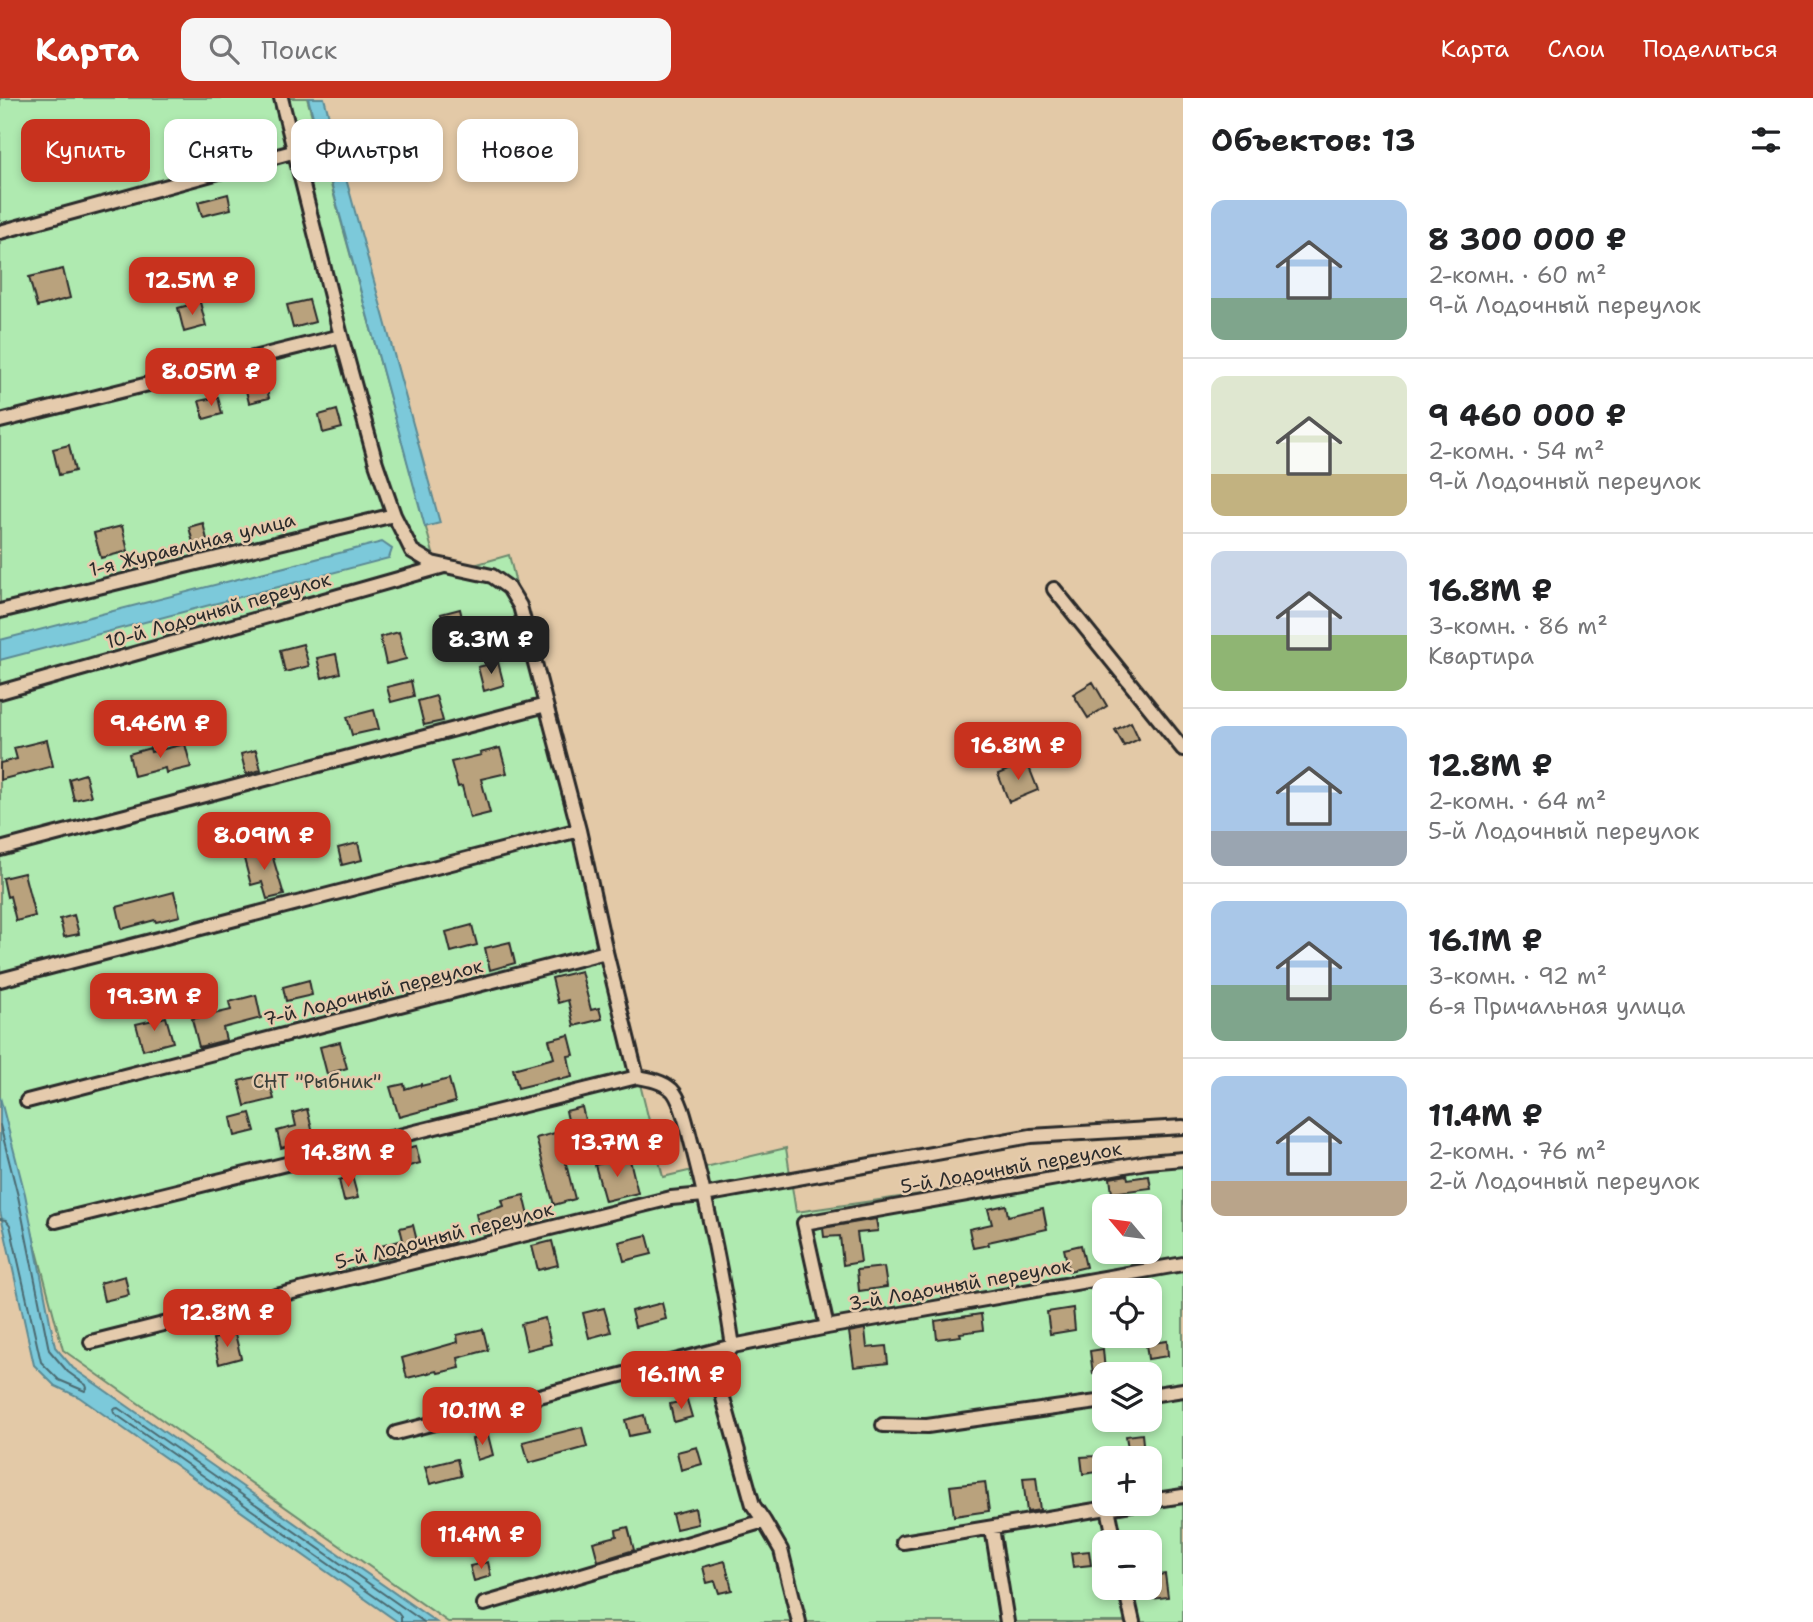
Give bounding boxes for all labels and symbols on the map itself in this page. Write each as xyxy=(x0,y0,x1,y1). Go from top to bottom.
pin: 12.5M ₽ xyxy=(127,258,257,317)
pin: 8.05M ₽ xyxy=(146,348,276,408)
street label: 1-я Журавлиная улица xyxy=(86,507,298,582)
street label: 10-й Лодочный переулок xyxy=(103,566,334,655)
pin: 8.3M ₽ xyxy=(434,616,548,676)
pin: 9.46M ₽ xyxy=(95,700,225,760)
pin: 16.8M ₽ xyxy=(953,722,1083,782)
pin: 8.09M ₽ xyxy=(199,812,329,872)
street label: 7-й Лодочный переулок xyxy=(261,953,485,1032)
pin: 19.3M ₽ xyxy=(89,974,219,1033)
park label: СНТ "Рыбник" xyxy=(253,1069,381,1094)
pin: 13.7M ₽ xyxy=(552,1119,682,1179)
pin: 14.8M ₽ xyxy=(283,1130,413,1189)
street label: 5-й Лодочный переулок xyxy=(899,1136,1124,1199)
north arrow xyxy=(1092,1194,1162,1264)
street label: 5-й Лодочный переулок xyxy=(332,1196,556,1275)
street label: 3-й Лодочный переулок xyxy=(847,1253,1073,1316)
pin: 12.8M ₽ xyxy=(162,1290,292,1349)
pin: 16.1M ₽ xyxy=(616,1352,746,1411)
pin: 10.1M ₽ xyxy=(417,1388,547,1447)
pin: 11.4M ₽ xyxy=(416,1512,546,1571)

